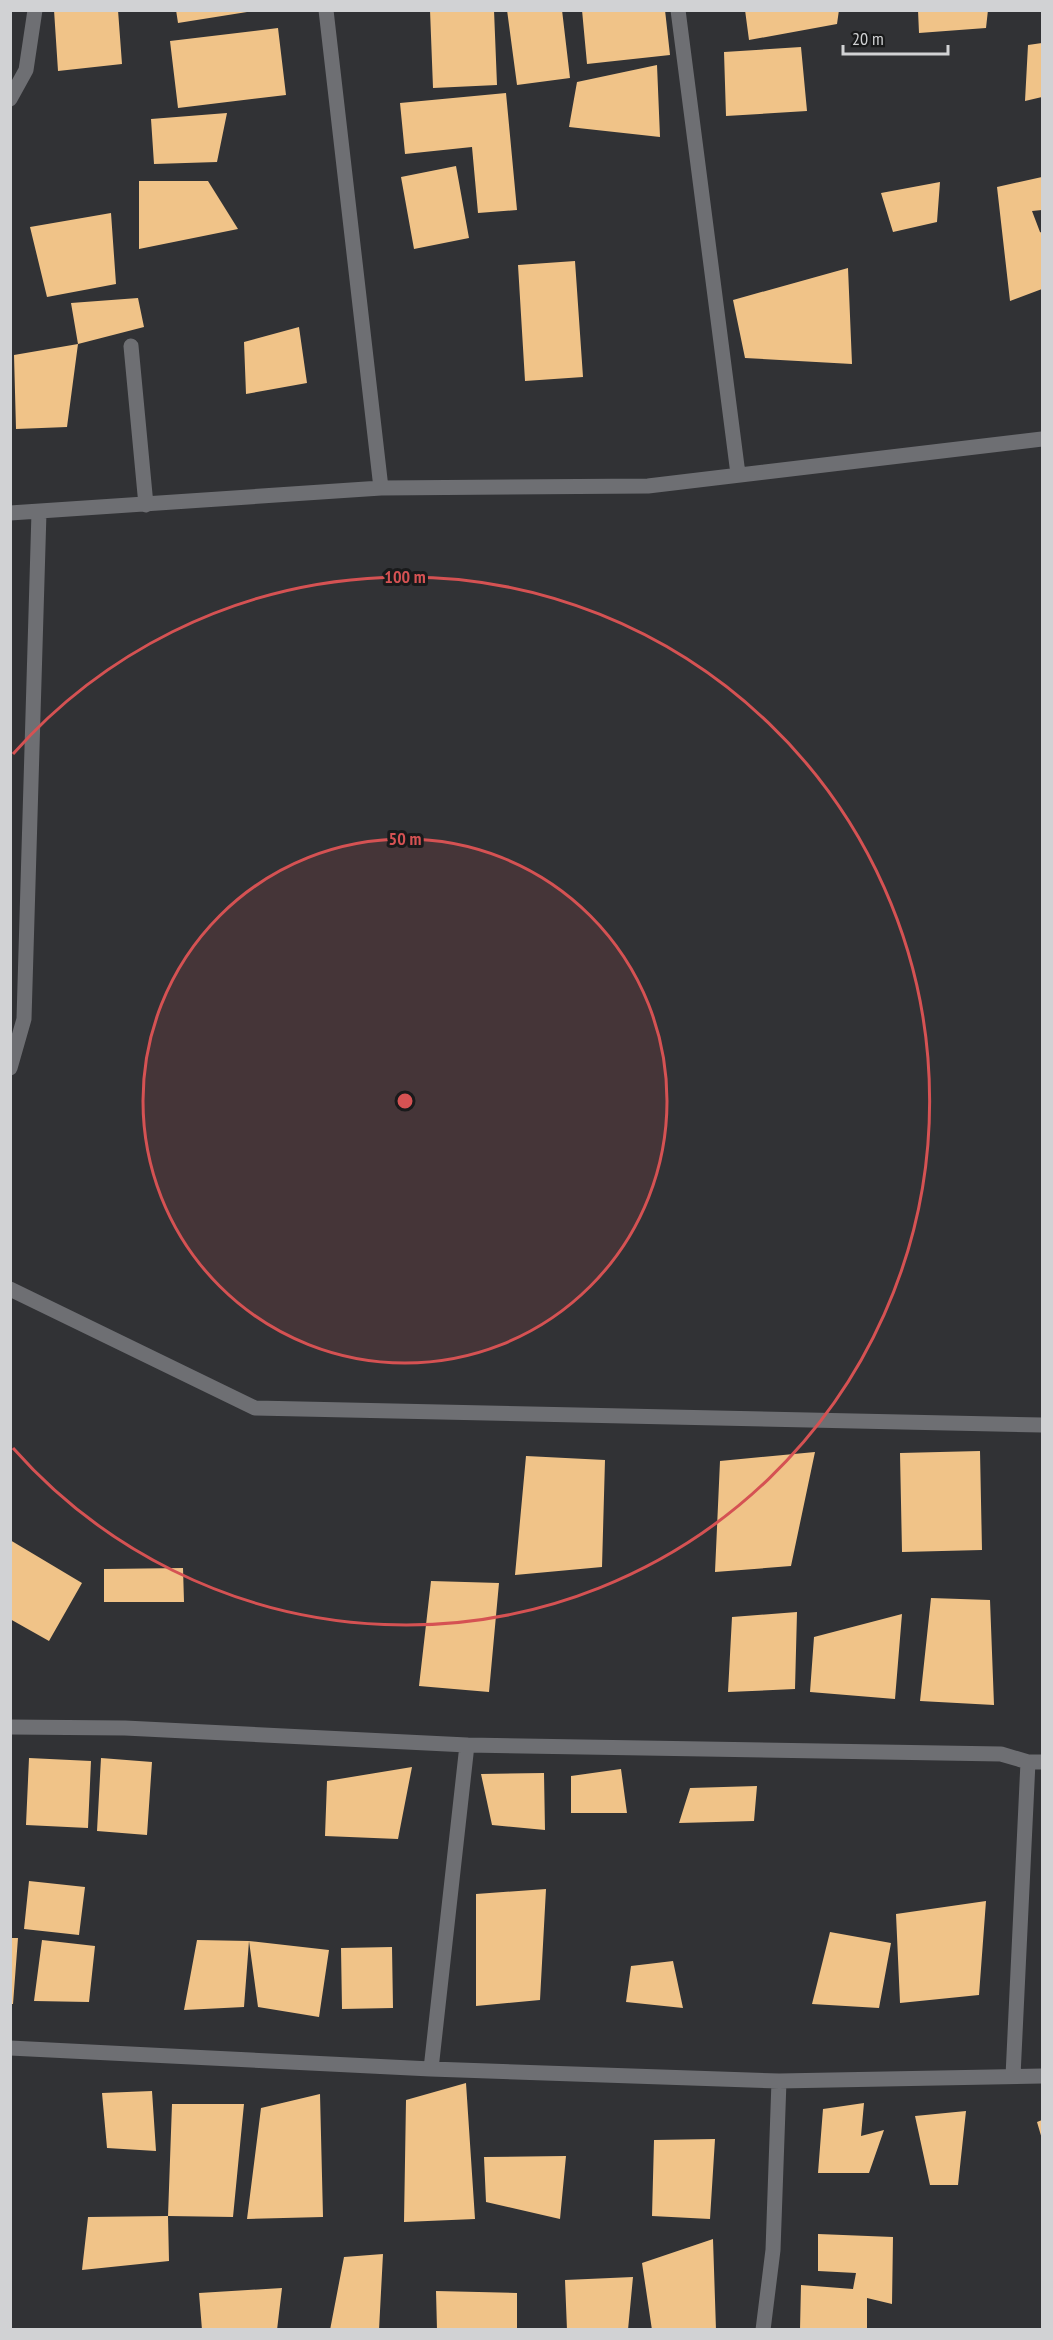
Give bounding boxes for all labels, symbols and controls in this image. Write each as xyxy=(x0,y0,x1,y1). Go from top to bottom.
scale bar xyxy=(843,18,948,56)
text: 20 m xyxy=(852,27,884,50)
text: 100 m xyxy=(384,565,426,588)
text: 50 m xyxy=(389,827,421,850)
centre of rings xyxy=(395,1091,415,1111)

